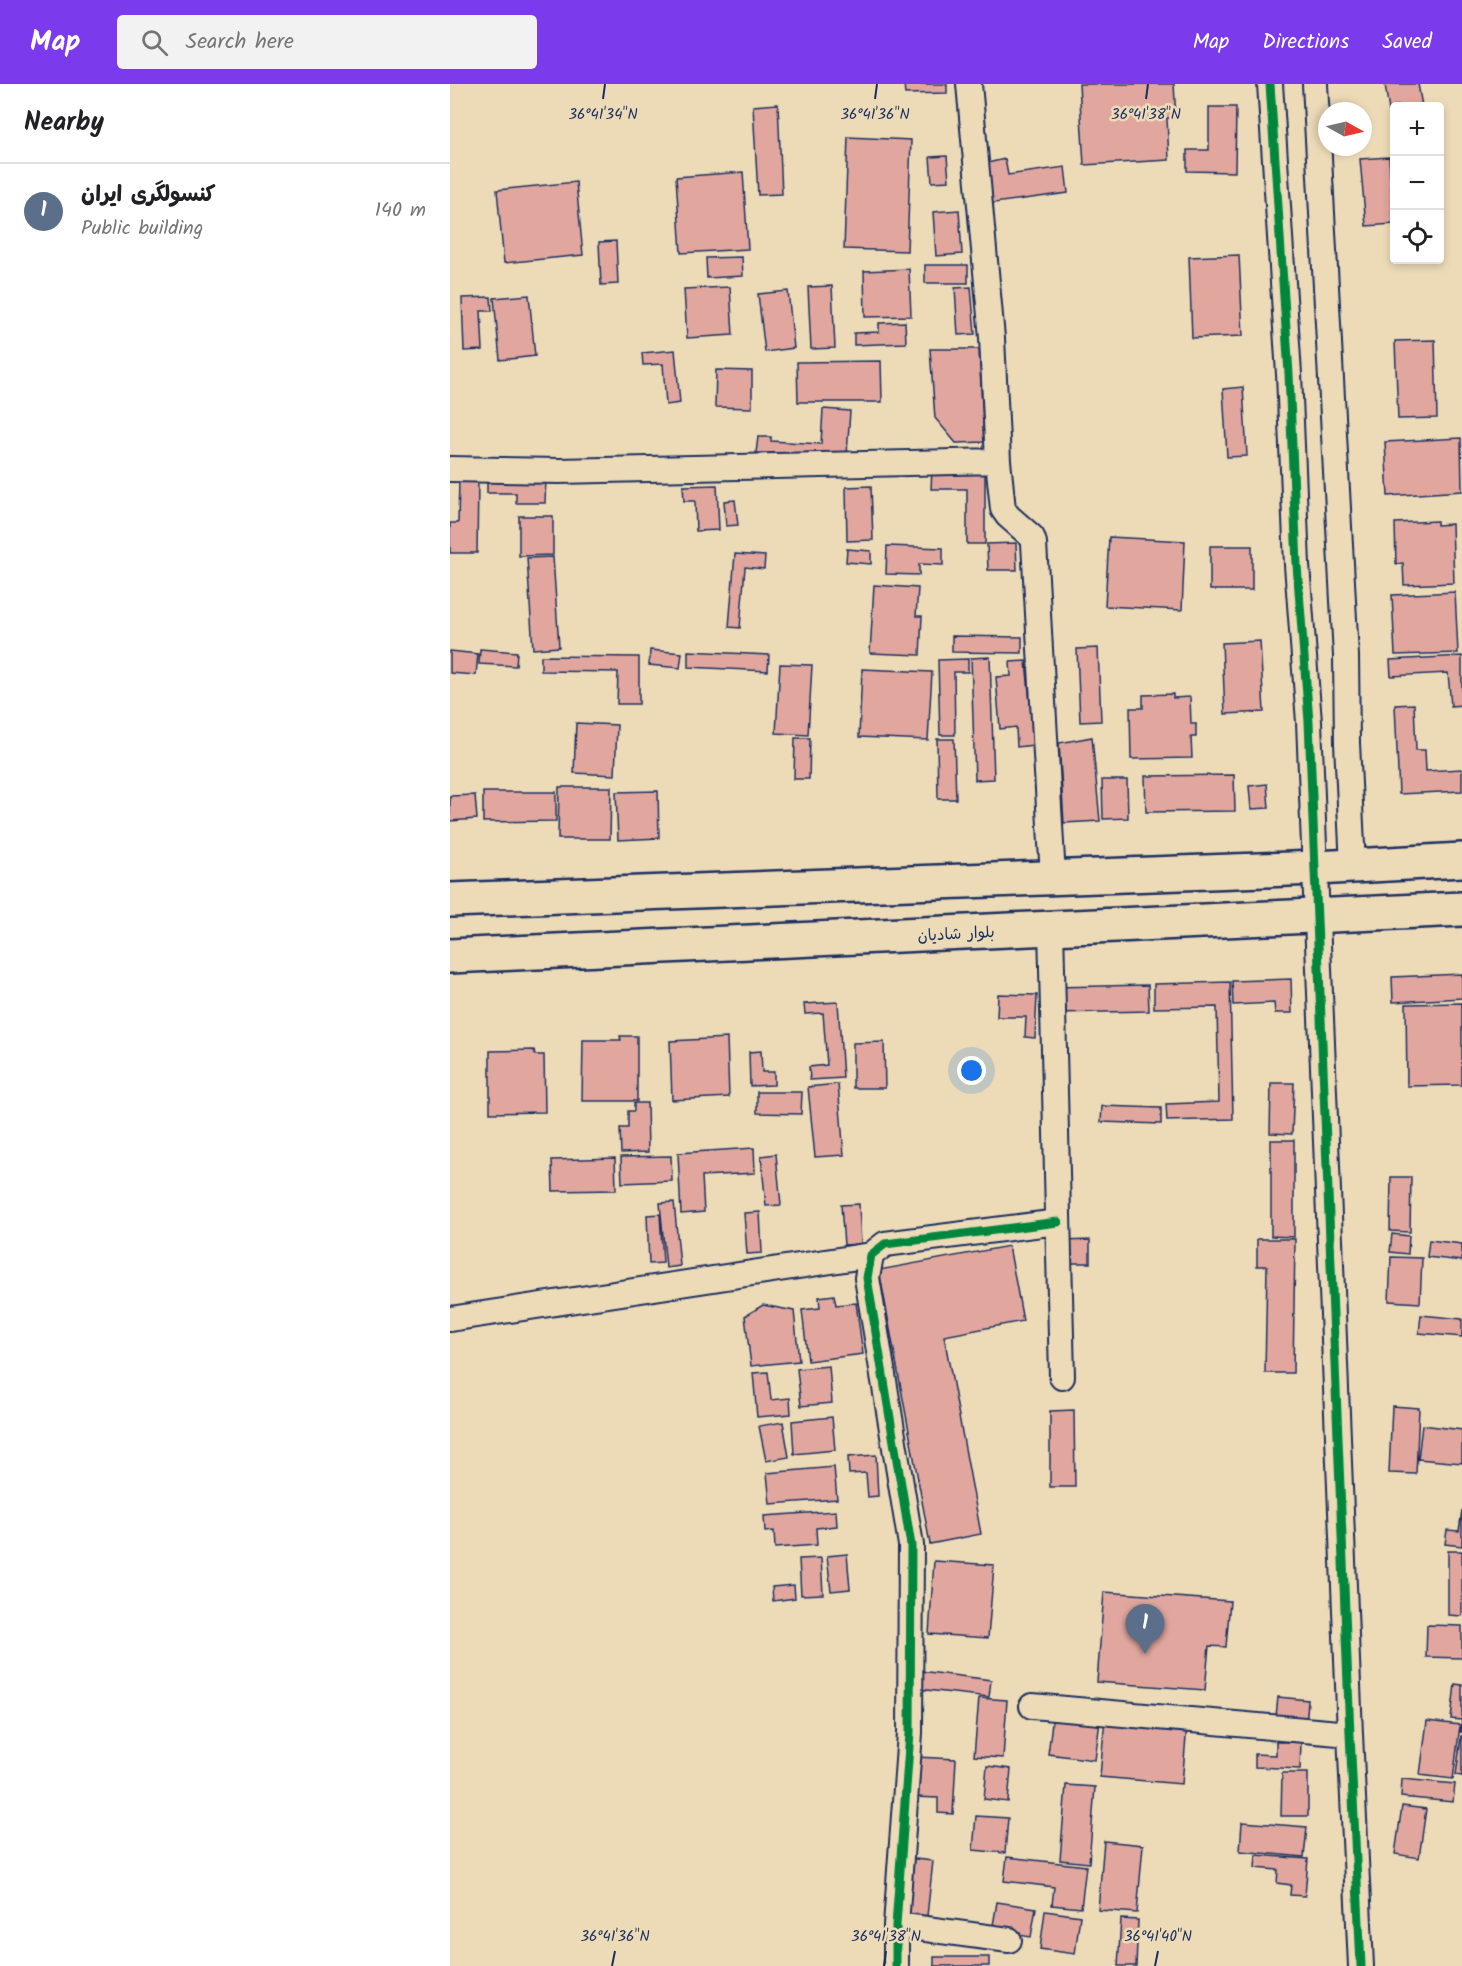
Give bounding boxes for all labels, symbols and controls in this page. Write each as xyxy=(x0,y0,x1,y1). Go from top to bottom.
search box xyxy=(117,15,537,69)
text: Map xyxy=(30,20,81,65)
text: Search here xyxy=(186,25,294,60)
icon: search xyxy=(138,26,171,59)
text: Map xyxy=(1193,26,1229,59)
text: Directions xyxy=(1262,26,1349,59)
text: Saved xyxy=(1382,26,1432,59)
text: Nearby xyxy=(24,102,104,144)
north arrow xyxy=(1318,102,1372,156)
map controls xyxy=(1390,102,1444,264)
button: + xyxy=(1390,102,1444,156)
text: 36°41'34"N xyxy=(568,103,638,127)
text: 36°41'36"N xyxy=(840,103,910,127)
text: 36°41'38"N xyxy=(1111,103,1181,127)
button: − xyxy=(1390,156,1444,210)
text: کنسولگری ایران xyxy=(81,178,216,213)
text: 1 xyxy=(40,195,47,227)
text: 140 m xyxy=(375,195,426,227)
button: locate xyxy=(1390,210,1444,264)
text: Public building xyxy=(81,213,203,245)
street label: بلوار شادیان xyxy=(917,920,995,949)
your location xyxy=(957,1056,986,1085)
pin: 1 xyxy=(1126,1604,1164,1654)
text: 36°41'36"N xyxy=(580,1925,650,1949)
text: 36°41'38"N xyxy=(851,1925,921,1949)
text: 36°41'40"N xyxy=(1124,1925,1192,1949)

